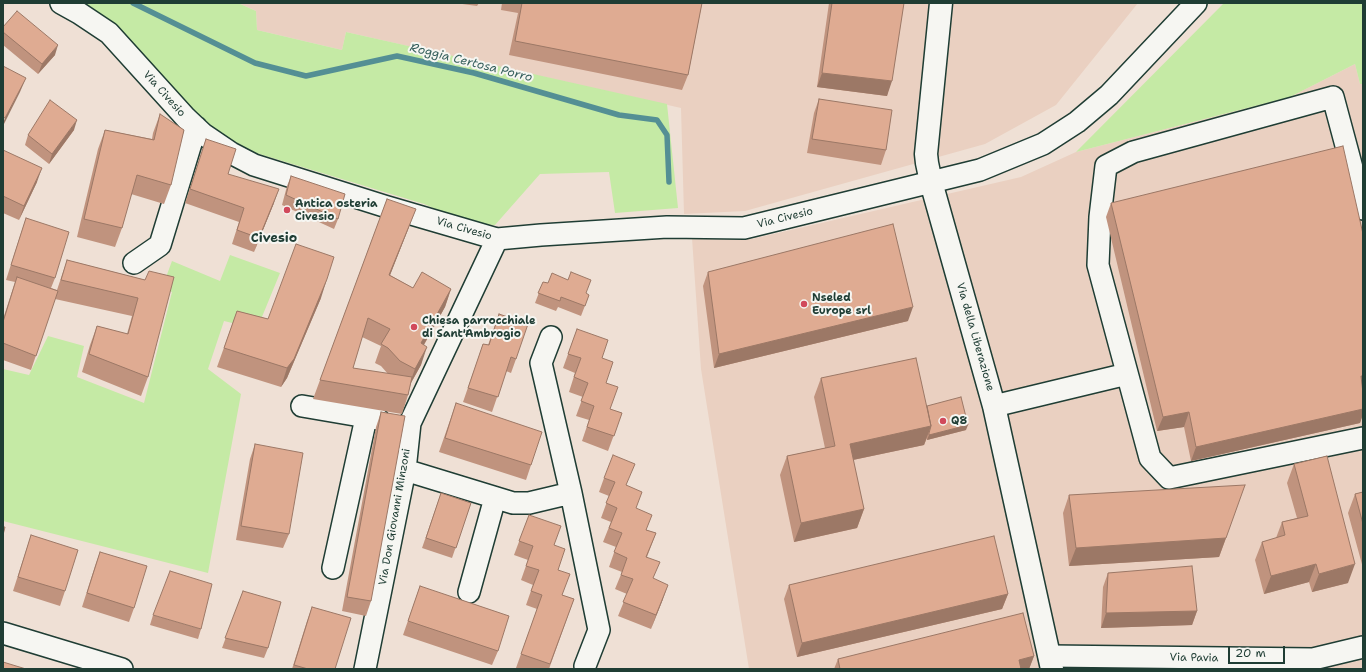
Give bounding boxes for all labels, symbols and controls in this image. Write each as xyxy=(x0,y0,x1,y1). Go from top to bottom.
water label: Roggia Certosa Porro xyxy=(408,41,534,85)
street label: Via Civesio xyxy=(140,68,188,120)
place label: Antica osteria Civesio xyxy=(295,197,378,223)
marker: Antica osteria Civesio xyxy=(282,205,292,215)
street label: Via Civesio xyxy=(756,205,814,231)
street label: Via Civesio xyxy=(435,215,493,243)
district label: Civesio xyxy=(251,231,297,247)
street label: Via della Liberazione xyxy=(953,281,997,393)
place label: Nseled Europe srl xyxy=(812,291,871,317)
marker: Nseled Europe srl xyxy=(799,299,809,309)
place label: Chiesa parrocchiale di Sant'Ambrogio xyxy=(422,314,536,340)
marker: Chiesa parrocchiale di Sant'Ambrogio xyxy=(409,322,419,332)
place label: Q8 xyxy=(951,414,967,428)
marker: Q8 xyxy=(938,416,948,426)
street label: Via Don Giovanni Minzoni xyxy=(376,448,414,586)
scale bar xyxy=(1230,638,1287,664)
text: 20 m xyxy=(1235,645,1266,661)
street label: Via Pavia xyxy=(1169,651,1219,665)

